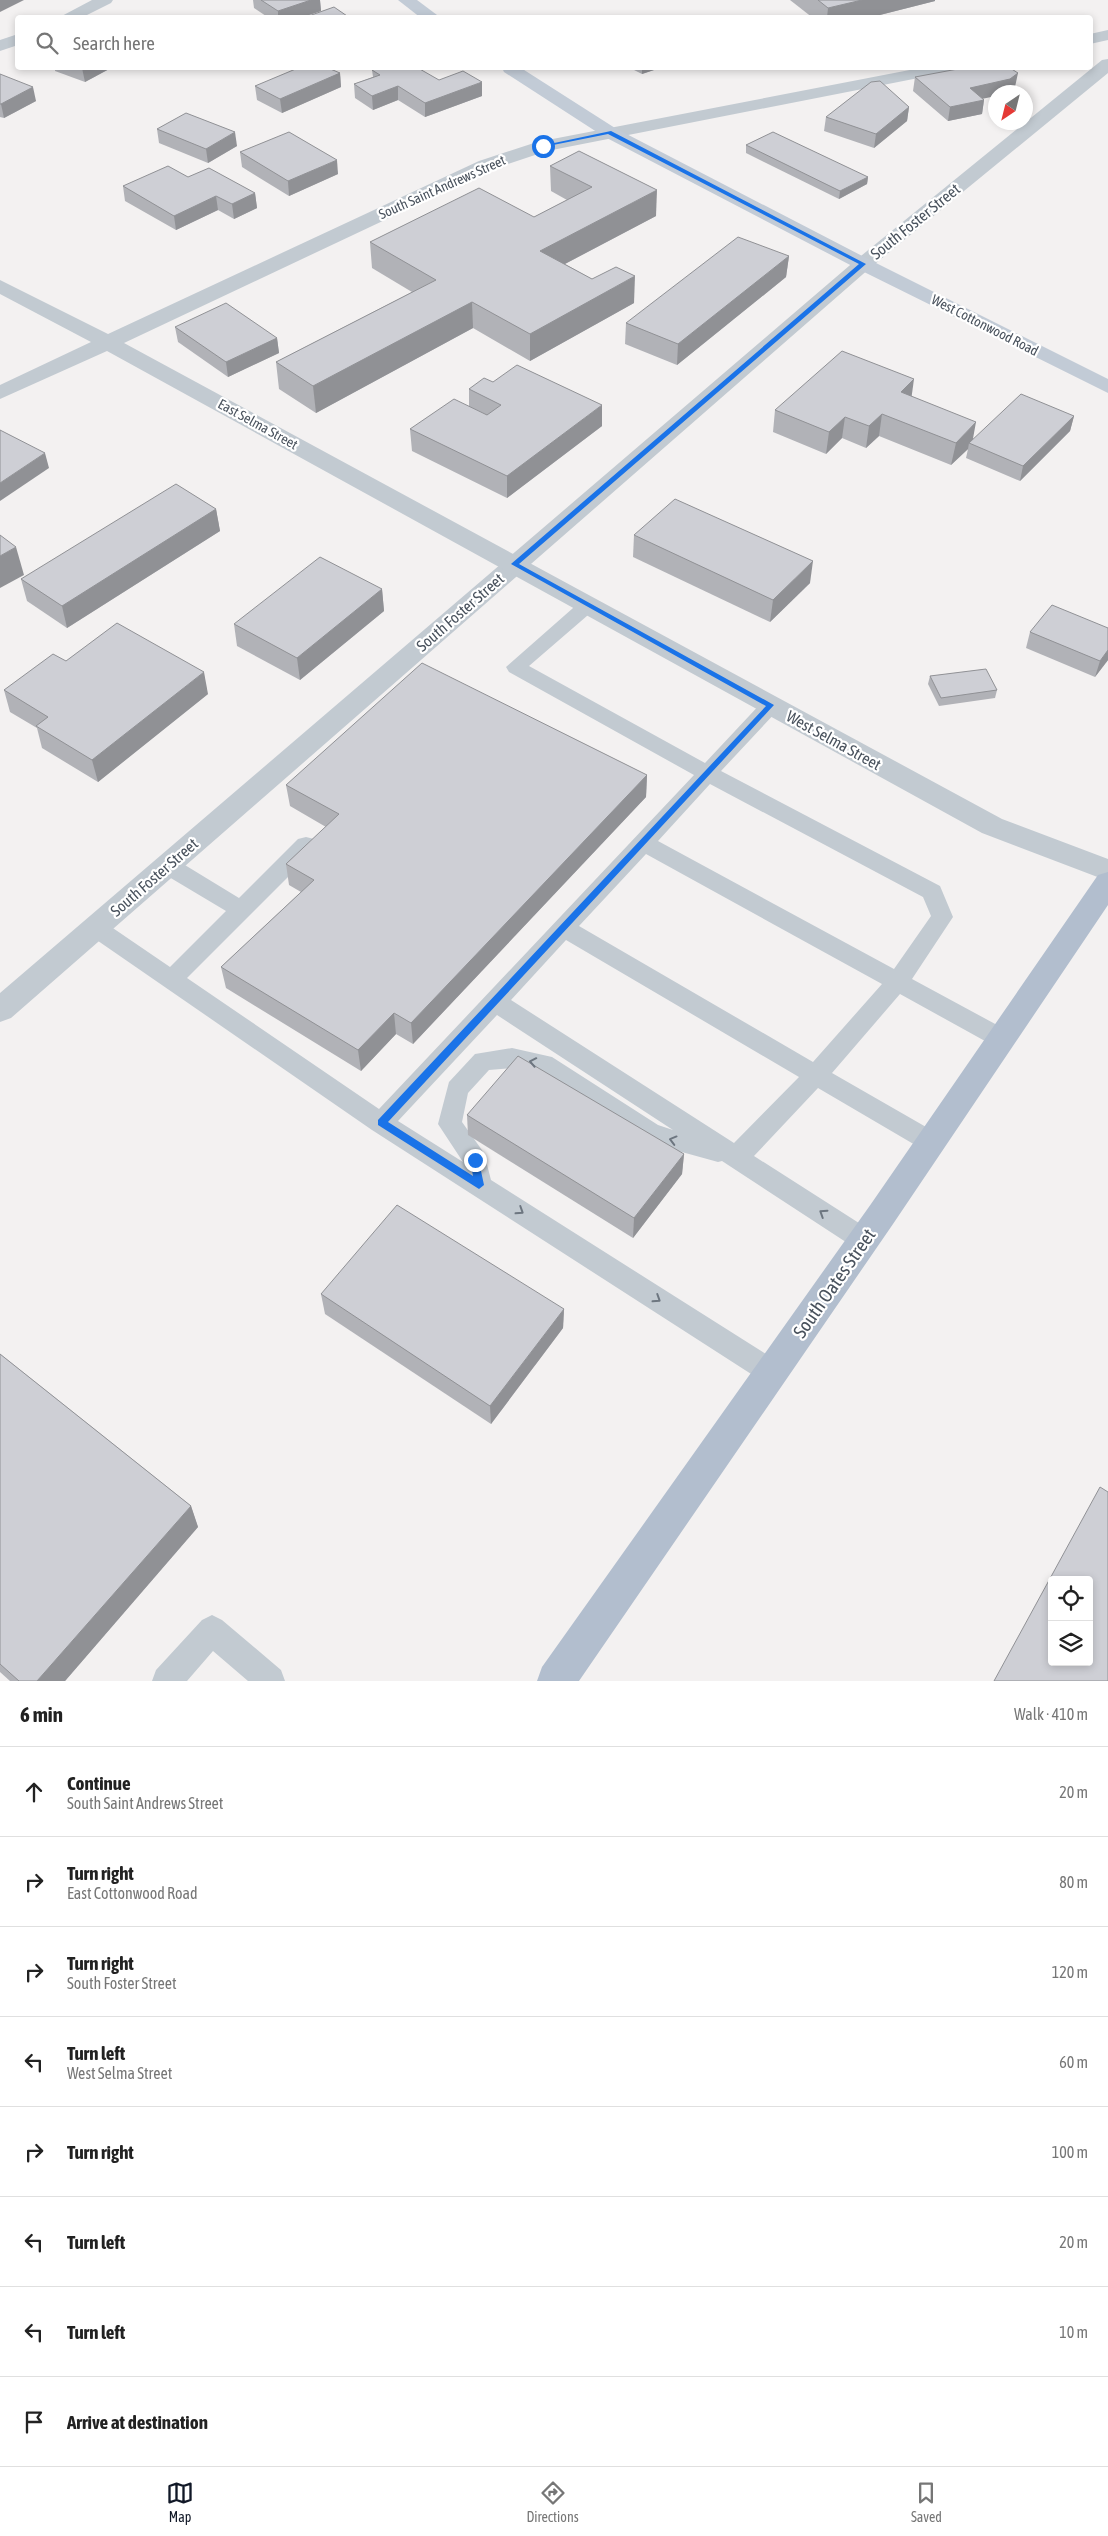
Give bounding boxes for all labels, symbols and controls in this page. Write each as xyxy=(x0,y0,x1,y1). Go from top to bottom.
search box xyxy=(15,15,1093,70)
icon: search xyxy=(33,29,61,57)
text: Search here xyxy=(73,32,155,54)
north arrow xyxy=(988,85,1033,130)
route start xyxy=(532,135,555,158)
street label: South Saint Andrews Street xyxy=(376,152,508,222)
street label: South Foster Street xyxy=(867,179,964,262)
street label: West Cottonwood Road xyxy=(929,291,1041,359)
street label: East Selma Street xyxy=(215,396,301,452)
street label: South Foster Street xyxy=(413,569,508,655)
street label: West Selma Street xyxy=(784,707,885,774)
street label: South Foster Street xyxy=(107,834,202,920)
one-way arrow xyxy=(528,1057,537,1067)
one-way arrow xyxy=(669,1135,678,1146)
route end xyxy=(464,1149,487,1172)
one-way arrow xyxy=(514,1205,524,1214)
one-way arrow xyxy=(819,1210,829,1219)
street label: South Oates Street xyxy=(788,1224,880,1342)
one-way arrow xyxy=(651,1293,660,1302)
map controls xyxy=(1048,1576,1093,1666)
button: locate xyxy=(1048,1576,1093,1621)
button: layers xyxy=(1048,1621,1093,1666)
text: 6 min xyxy=(20,1702,63,1726)
text: Walk · 410 m xyxy=(1014,1705,1088,1723)
text: Continue xyxy=(67,1772,131,1794)
icon: ahead xyxy=(20,1778,48,1806)
text: 20 m xyxy=(1059,1783,1088,1801)
text: South Saint Andrews Street xyxy=(67,1794,223,1812)
text: Turn right xyxy=(67,1862,134,1884)
icon: right xyxy=(20,1868,48,1896)
text: 80 m xyxy=(1059,1873,1088,1891)
text: East Cottonwood Road xyxy=(67,1884,198,1902)
text: Turn right xyxy=(67,1952,134,1974)
icon: right xyxy=(20,1958,48,1986)
text: 120 m xyxy=(1052,1963,1088,1981)
text: South Foster Street xyxy=(67,1974,177,1992)
text: Turn left xyxy=(67,2042,125,2064)
icon: left xyxy=(20,2048,48,2076)
text: 60 m xyxy=(1059,2053,1088,2071)
text: West Selma Street xyxy=(67,2064,172,2082)
icon: right xyxy=(20,2138,48,2166)
text: Turn right xyxy=(67,2141,134,2163)
text: 100 m xyxy=(1052,2143,1088,2161)
icon: left xyxy=(20,2228,48,2256)
text: Turn left xyxy=(67,2231,125,2253)
text: 20 m xyxy=(1059,2233,1088,2251)
icon: left xyxy=(20,2318,48,2346)
text: Turn left xyxy=(67,2321,125,2343)
text: 10 m xyxy=(1059,2323,1088,2341)
icon: arrive xyxy=(20,2408,48,2436)
text: Arrive at destination xyxy=(67,2411,208,2433)
tab: Map xyxy=(166,2479,194,2525)
tab: Directions xyxy=(526,2479,579,2525)
tab: Saved xyxy=(911,2479,942,2525)

